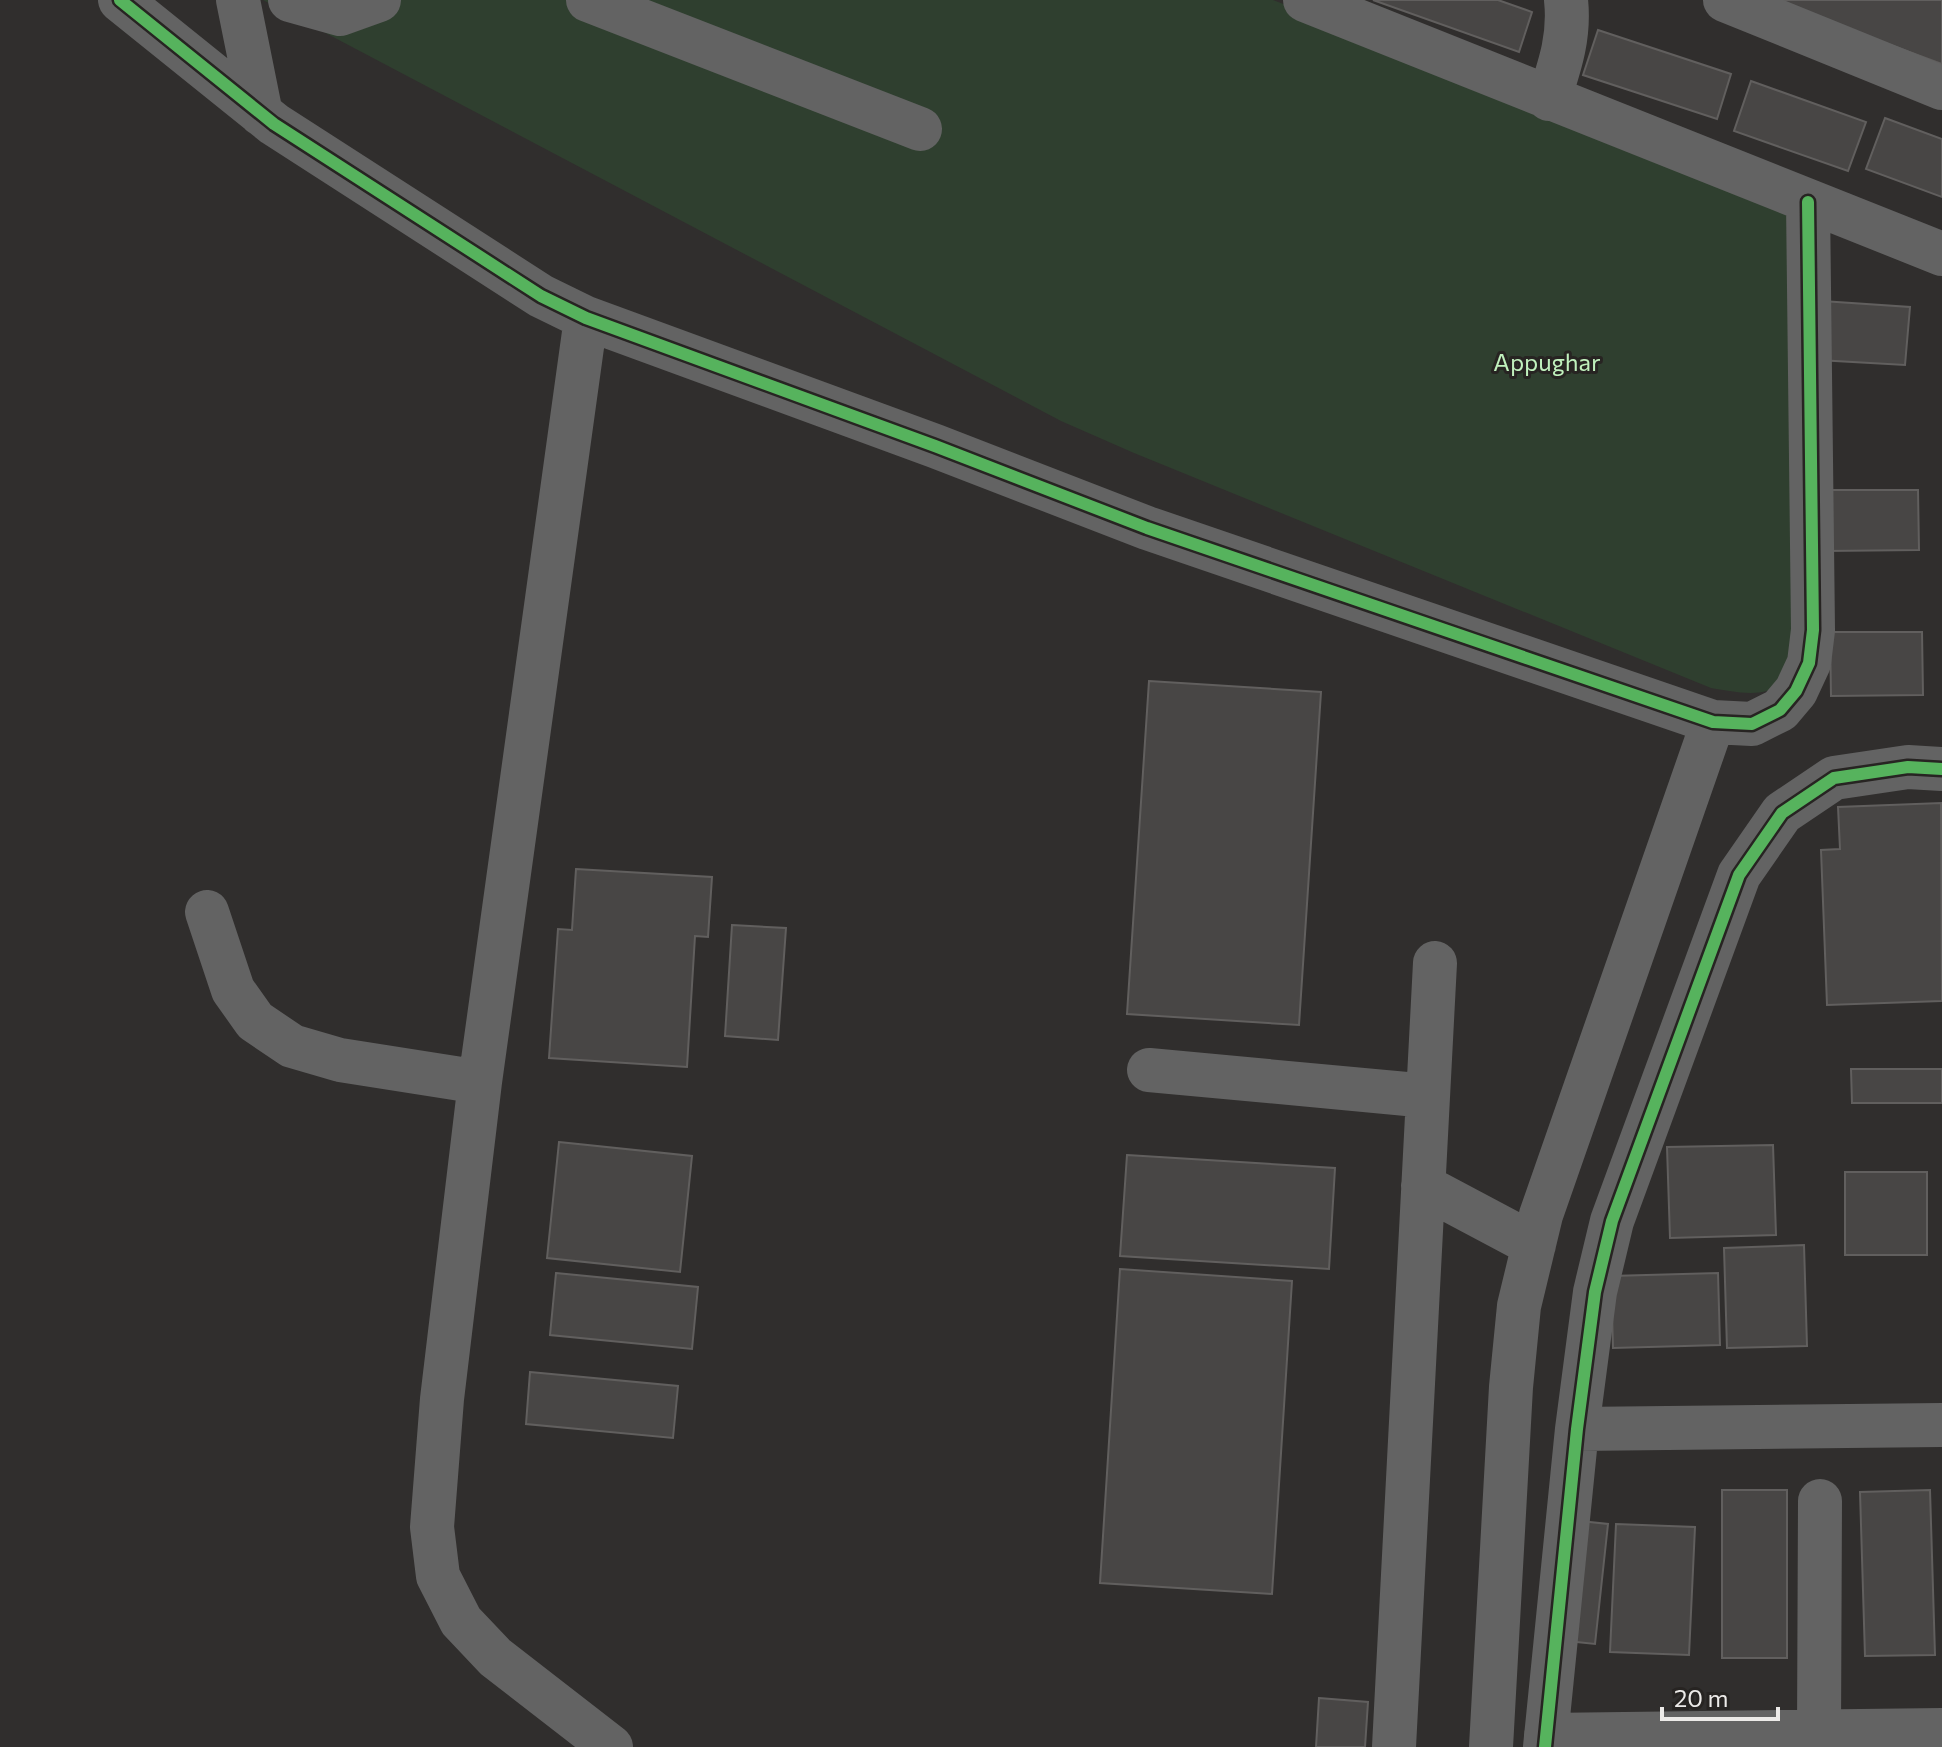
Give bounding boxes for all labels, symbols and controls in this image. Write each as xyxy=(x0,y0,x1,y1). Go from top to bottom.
park label: Appughar xyxy=(1493,347,1601,376)
scale bar xyxy=(1662,1671,1778,1721)
text: 20 m xyxy=(1674,1683,1728,1712)

